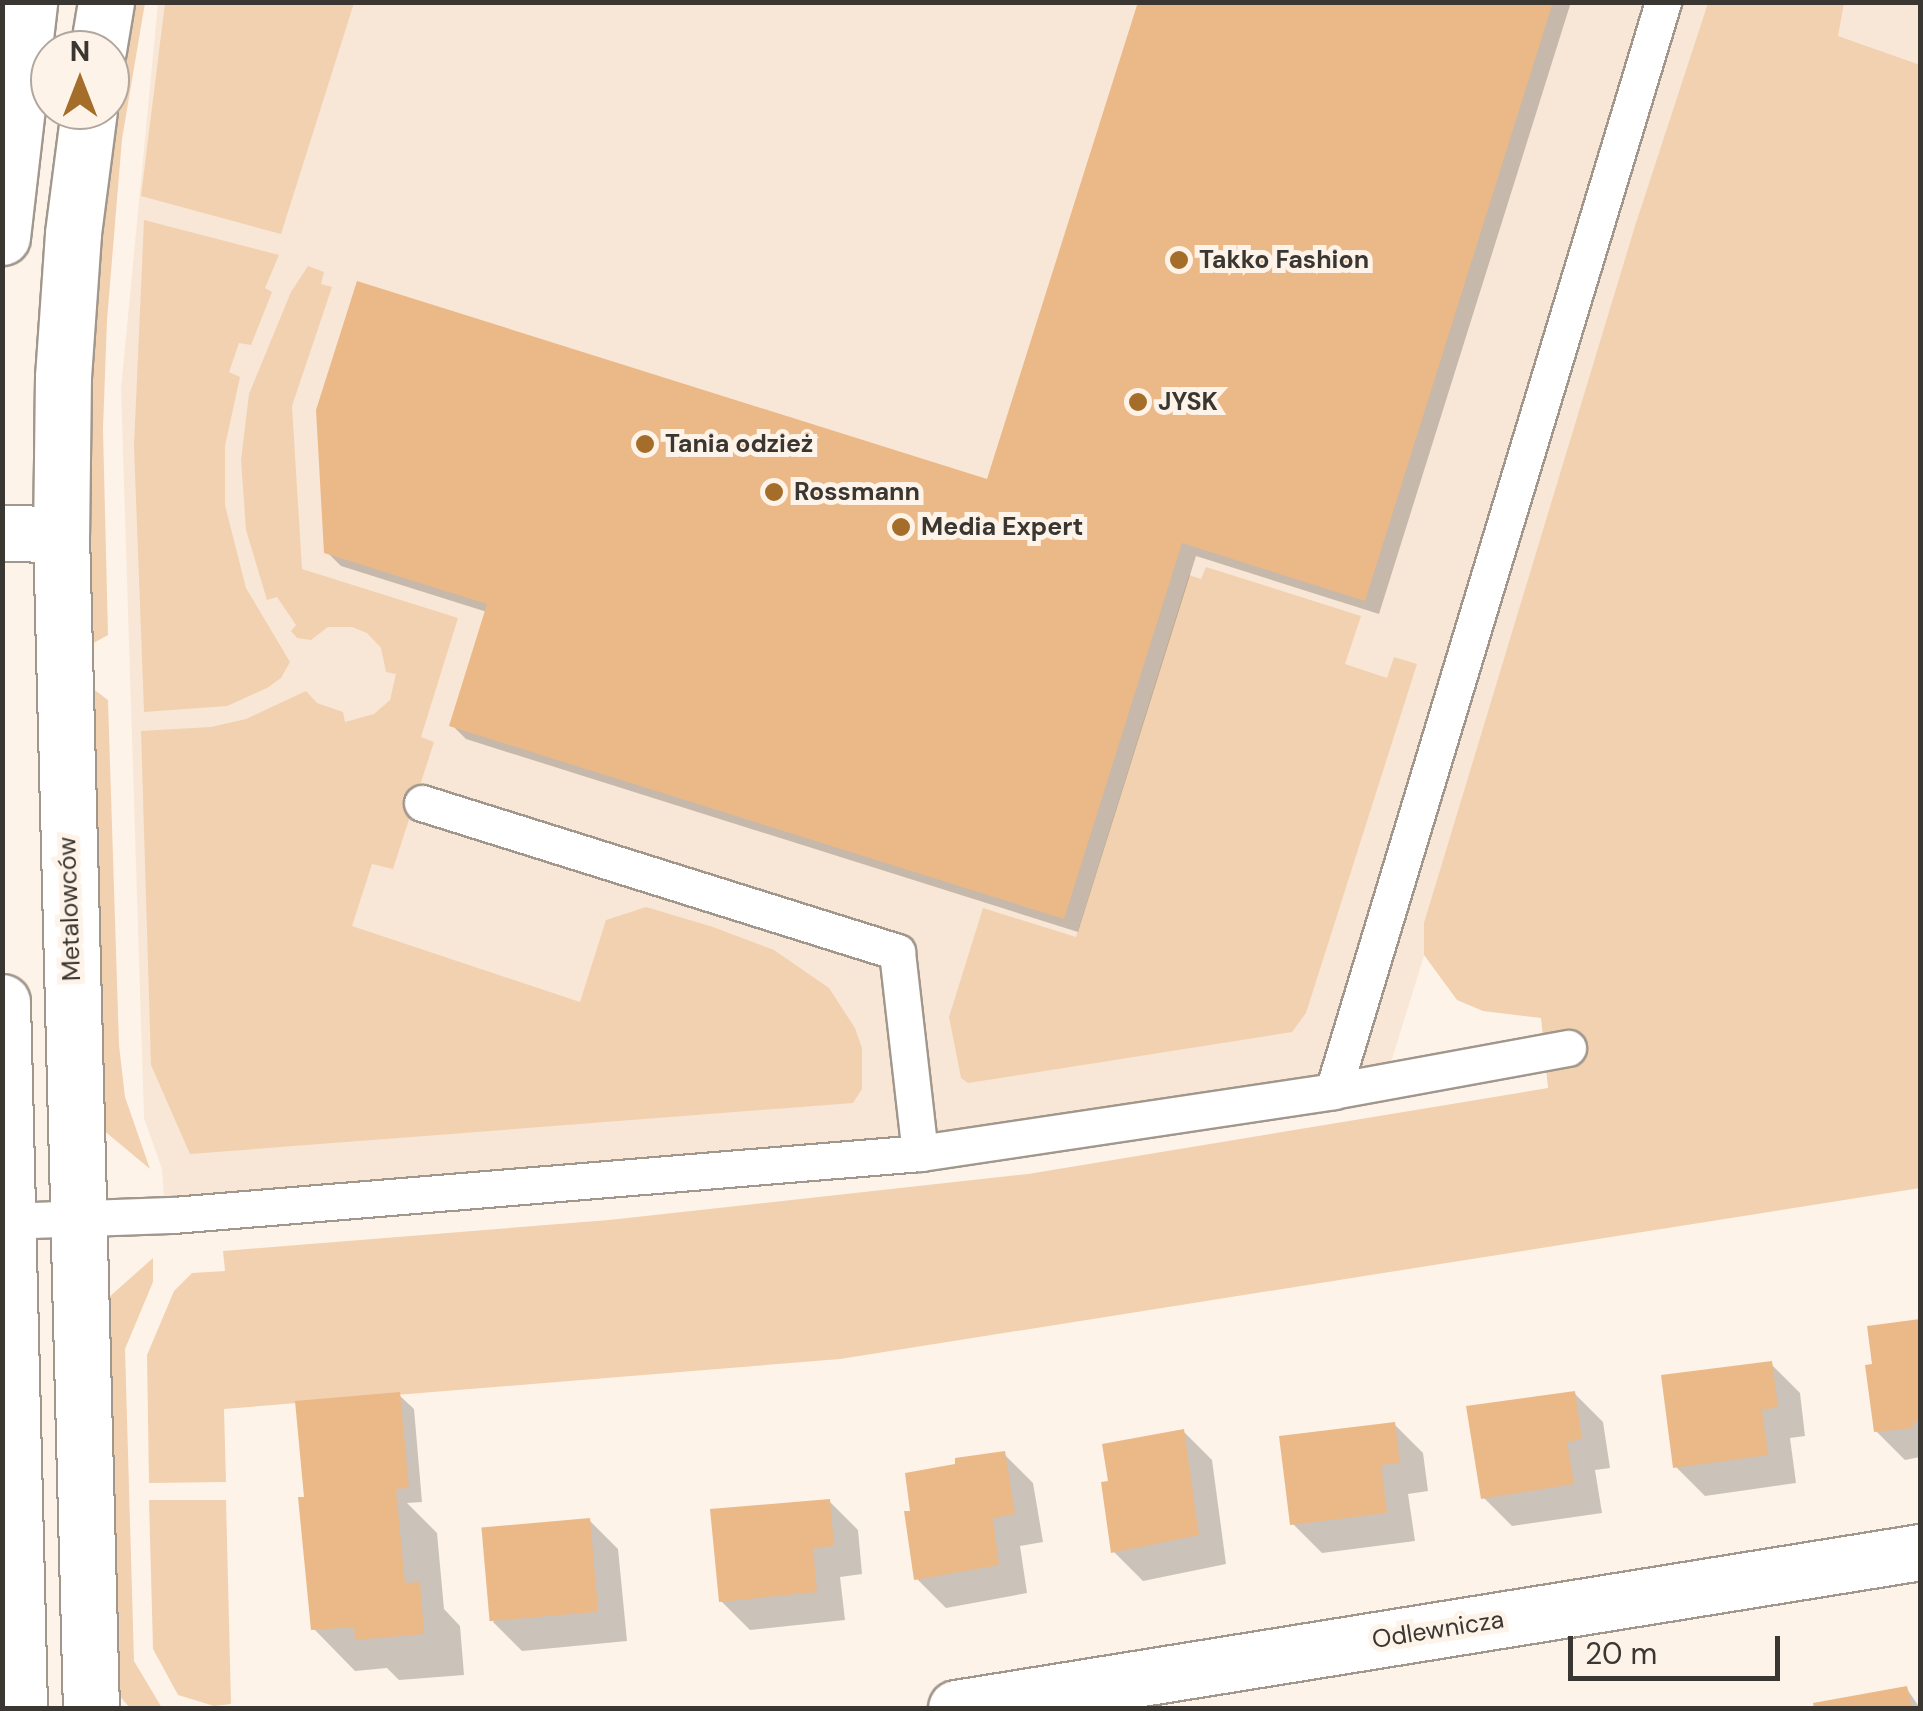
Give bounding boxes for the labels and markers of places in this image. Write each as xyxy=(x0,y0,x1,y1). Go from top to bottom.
place label: Takko Fashion xyxy=(1199,245,1369,275)
marker: Takko Fashion xyxy=(1168,249,1190,271)
place label: JYSK xyxy=(1158,387,1218,417)
marker: JYSK xyxy=(1127,391,1149,413)
place label: Tania odzież xyxy=(665,429,813,459)
marker: Tania odzież xyxy=(634,433,656,455)
place label: Rossmann xyxy=(794,477,920,507)
marker: Rossmann xyxy=(763,481,785,503)
place label: Media Expert xyxy=(921,512,1083,542)
marker: Media Expert xyxy=(890,516,912,538)

